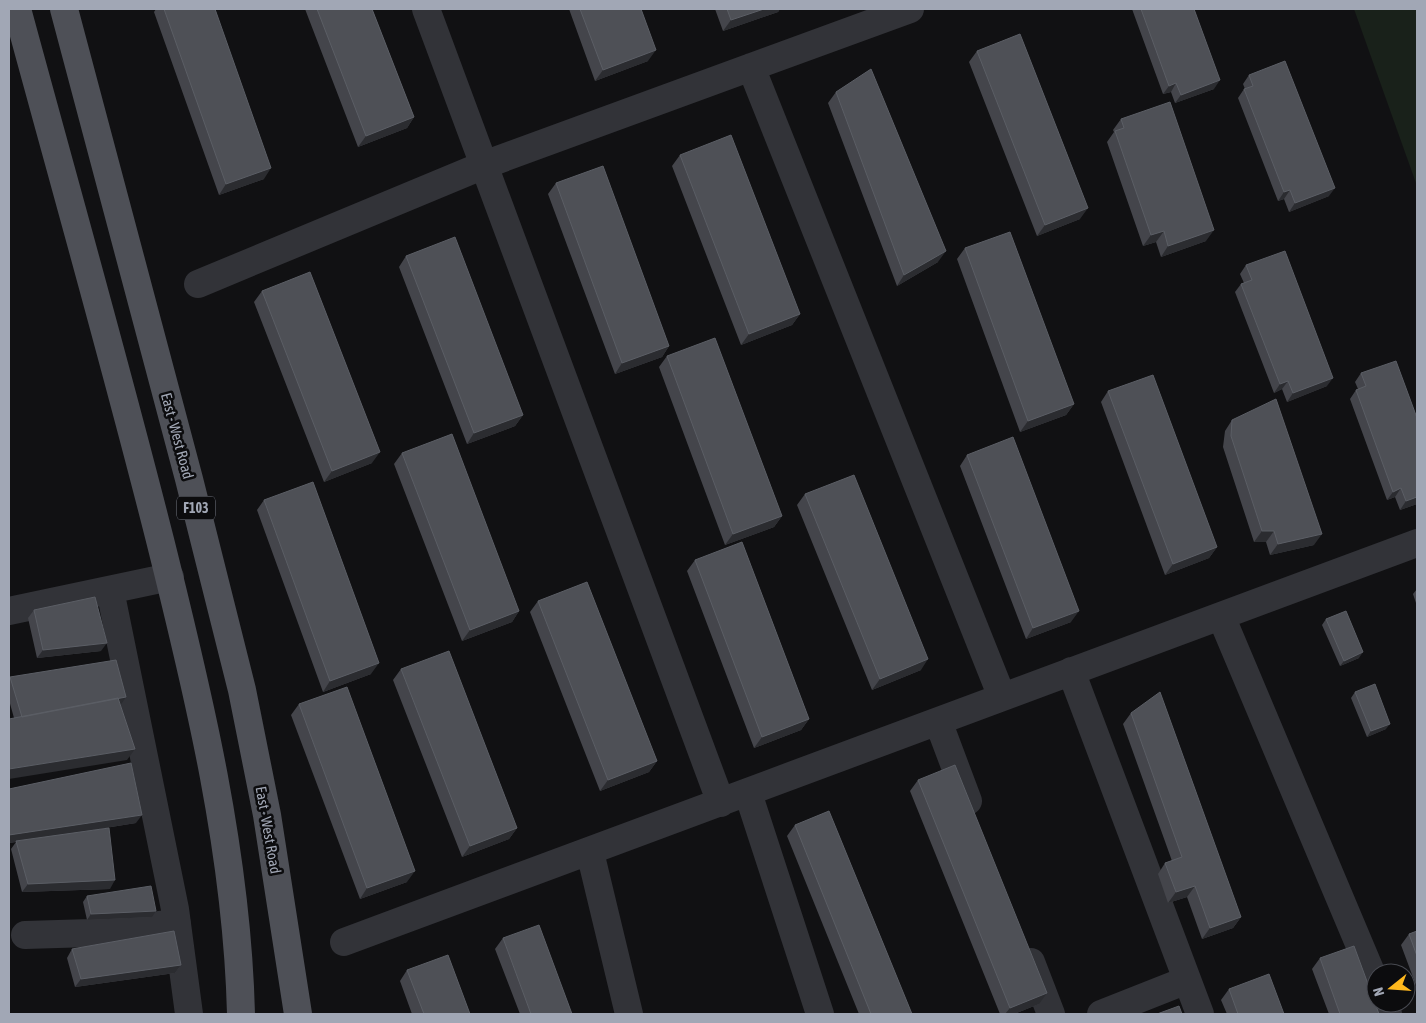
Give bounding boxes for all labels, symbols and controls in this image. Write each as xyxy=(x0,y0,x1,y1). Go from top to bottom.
street label: East - West Road xyxy=(158,391,197,481)
road number: F103 xyxy=(177,496,215,520)
street label: East - West Road xyxy=(252,785,285,875)
north arrow xyxy=(1366,963,1416,1013)
text: N xyxy=(1370,986,1387,998)

